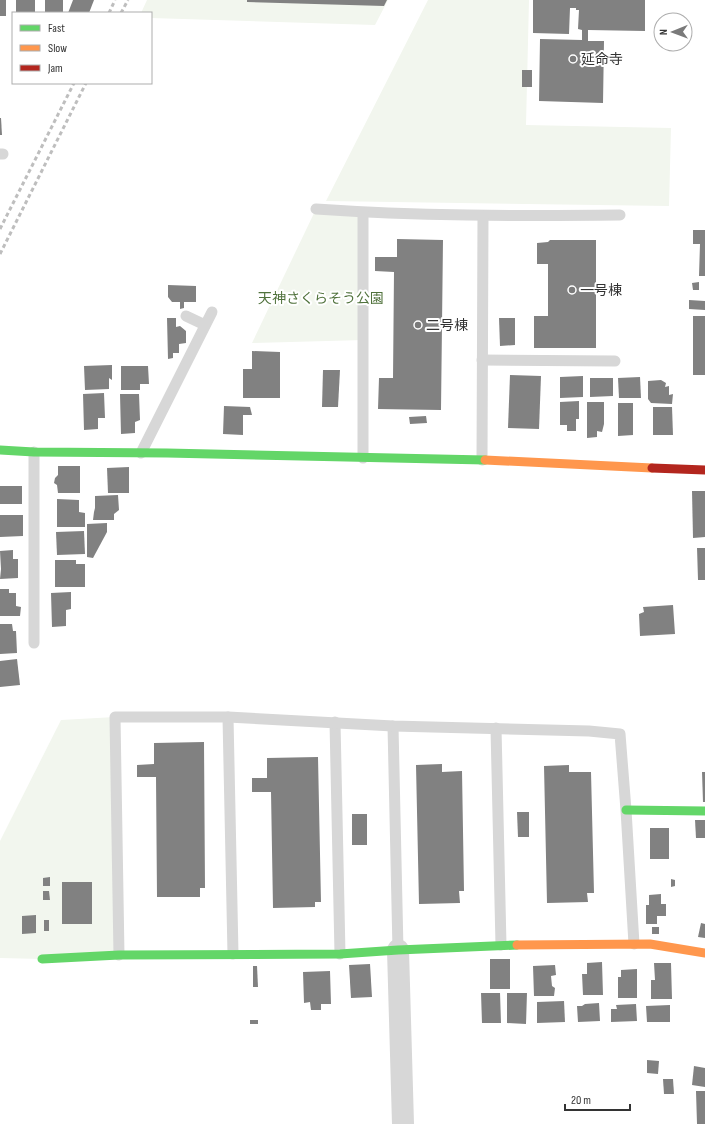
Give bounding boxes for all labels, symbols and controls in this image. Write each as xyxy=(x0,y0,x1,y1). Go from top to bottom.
legend xyxy=(12,12,152,84)
north arrow xyxy=(653,12,693,52)
text: Fast xyxy=(48,21,65,36)
text: N xyxy=(657,29,670,35)
text: Slow xyxy=(48,41,67,56)
place label: 延命寺 xyxy=(581,51,623,68)
marker: 延命寺 xyxy=(568,54,578,64)
text: Jam xyxy=(47,61,63,76)
place label: 一号棟 xyxy=(580,282,622,299)
marker: 一号棟 xyxy=(567,285,577,295)
park label: 天神さくらそう公園 xyxy=(258,290,384,307)
place label: 二号棟 xyxy=(426,317,468,334)
marker: 二号棟 xyxy=(413,320,423,330)
scale bar xyxy=(565,1086,630,1112)
text: 20 m xyxy=(571,1093,591,1108)

